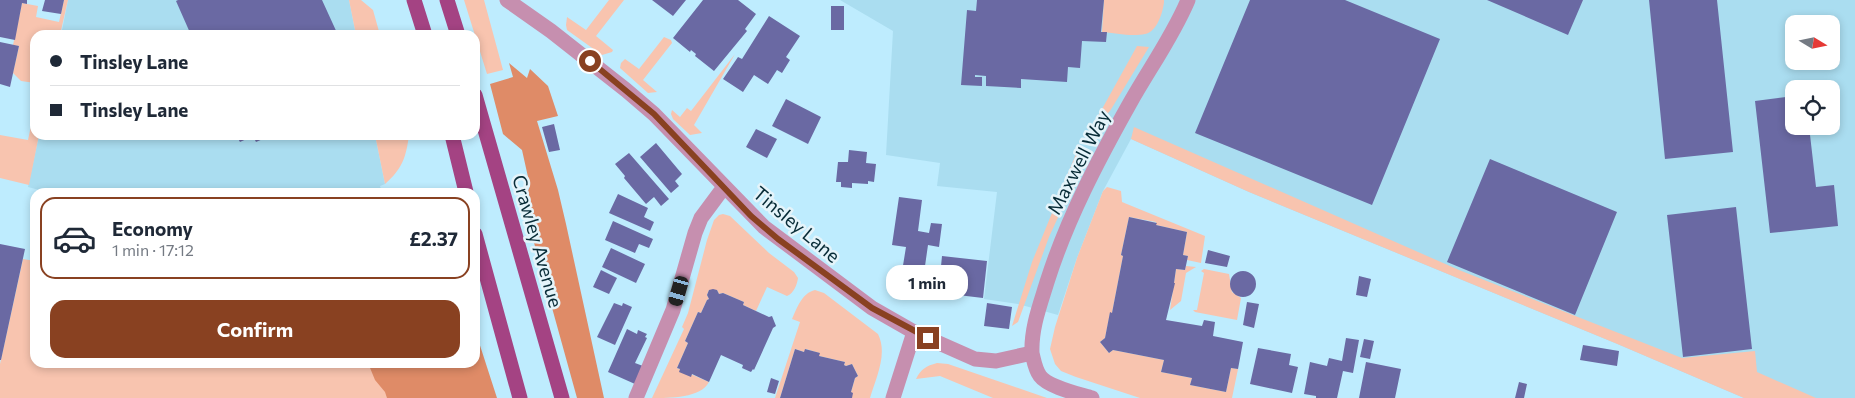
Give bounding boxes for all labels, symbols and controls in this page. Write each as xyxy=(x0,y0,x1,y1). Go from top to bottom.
north arrow xyxy=(1785,15,1840,70)
map controls xyxy=(1785,15,1840,135)
text: Tinsley Lane xyxy=(80,50,188,73)
route start xyxy=(579,50,601,72)
button: locate xyxy=(1785,80,1840,135)
text: Tinsley Lane xyxy=(80,98,188,121)
street label: Maxwell Way xyxy=(1042,106,1114,218)
street label: Crawley Avenue xyxy=(508,172,568,310)
street label: Tinsley Lane xyxy=(749,181,845,267)
icon: car xyxy=(52,216,97,261)
text: Economy xyxy=(112,217,193,240)
text: £2.37 xyxy=(409,227,458,250)
text: 1 min · 17:12 xyxy=(112,240,194,259)
callout: 1 min xyxy=(887,266,969,300)
text: 1 min xyxy=(908,273,946,292)
car xyxy=(667,275,690,307)
button: Confirm xyxy=(50,300,460,358)
route end xyxy=(917,327,939,349)

